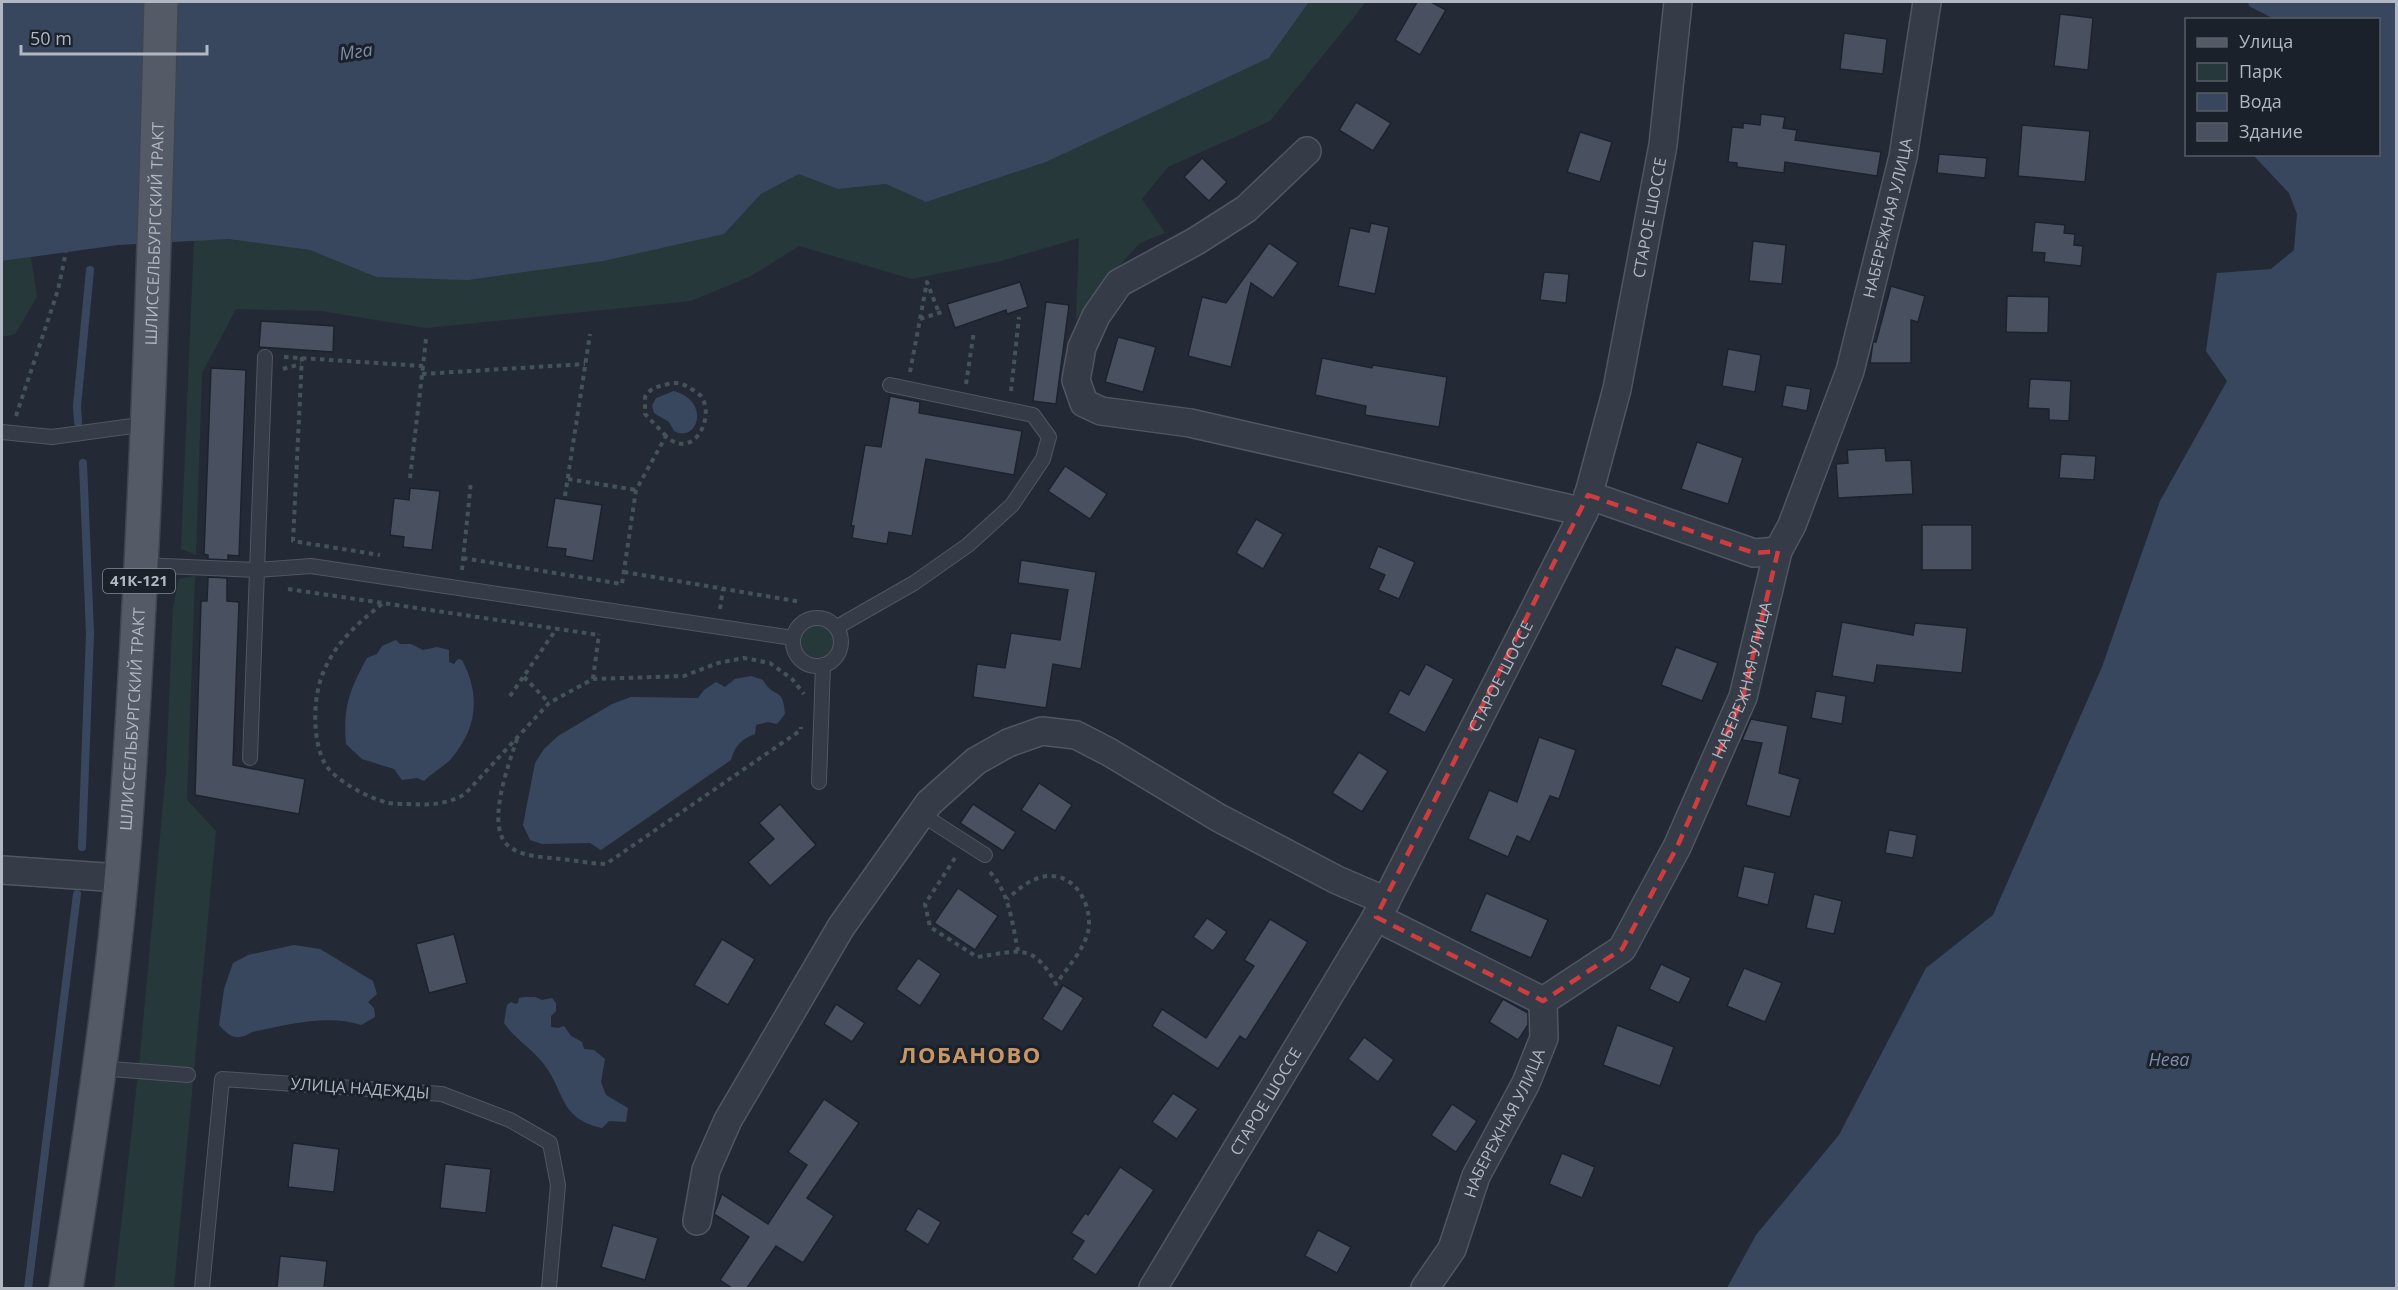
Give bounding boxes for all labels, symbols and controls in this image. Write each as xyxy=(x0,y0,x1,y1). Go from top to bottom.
scale bar xyxy=(21,18,207,56)
legend xyxy=(2185,18,2380,156)
text: 50 m xyxy=(30,26,72,50)
text: Улица xyxy=(2239,29,2293,53)
water label: Мга xyxy=(338,37,374,65)
text: Парк xyxy=(2239,59,2283,83)
text: Вода xyxy=(2239,89,2282,113)
text: Здание xyxy=(2239,119,2303,143)
street label: ШЛИССЕЛЬБУРГСКИЙ ТРАКТ xyxy=(140,121,169,346)
street label: НАБЕРЕЖНАЯ УЛИЦА xyxy=(1857,136,1917,300)
street label: СТАРОЕ ШОССЕ xyxy=(1627,156,1671,280)
road number: 41К-121 xyxy=(103,569,175,593)
street label: НАБЕРЕЖНАЯ УЛИЦА xyxy=(1706,599,1777,762)
street label: ШЛИССЕЛЬБУРГСКИЙ ТРАКТ xyxy=(114,607,150,831)
street label: СТАРОЕ ШОССЕ xyxy=(1463,617,1538,736)
district label: ЛОБАНОВО xyxy=(900,1039,1042,1069)
street label: СТАРОЕ ШОССЕ xyxy=(1225,1043,1306,1159)
street label: НАБЕРЕЖНАЯ УЛИЦА xyxy=(1459,1045,1550,1201)
water label: Нева xyxy=(2148,1047,2190,1071)
street label: УЛИЦА НАДЕЖДЫ xyxy=(290,1072,430,1104)

